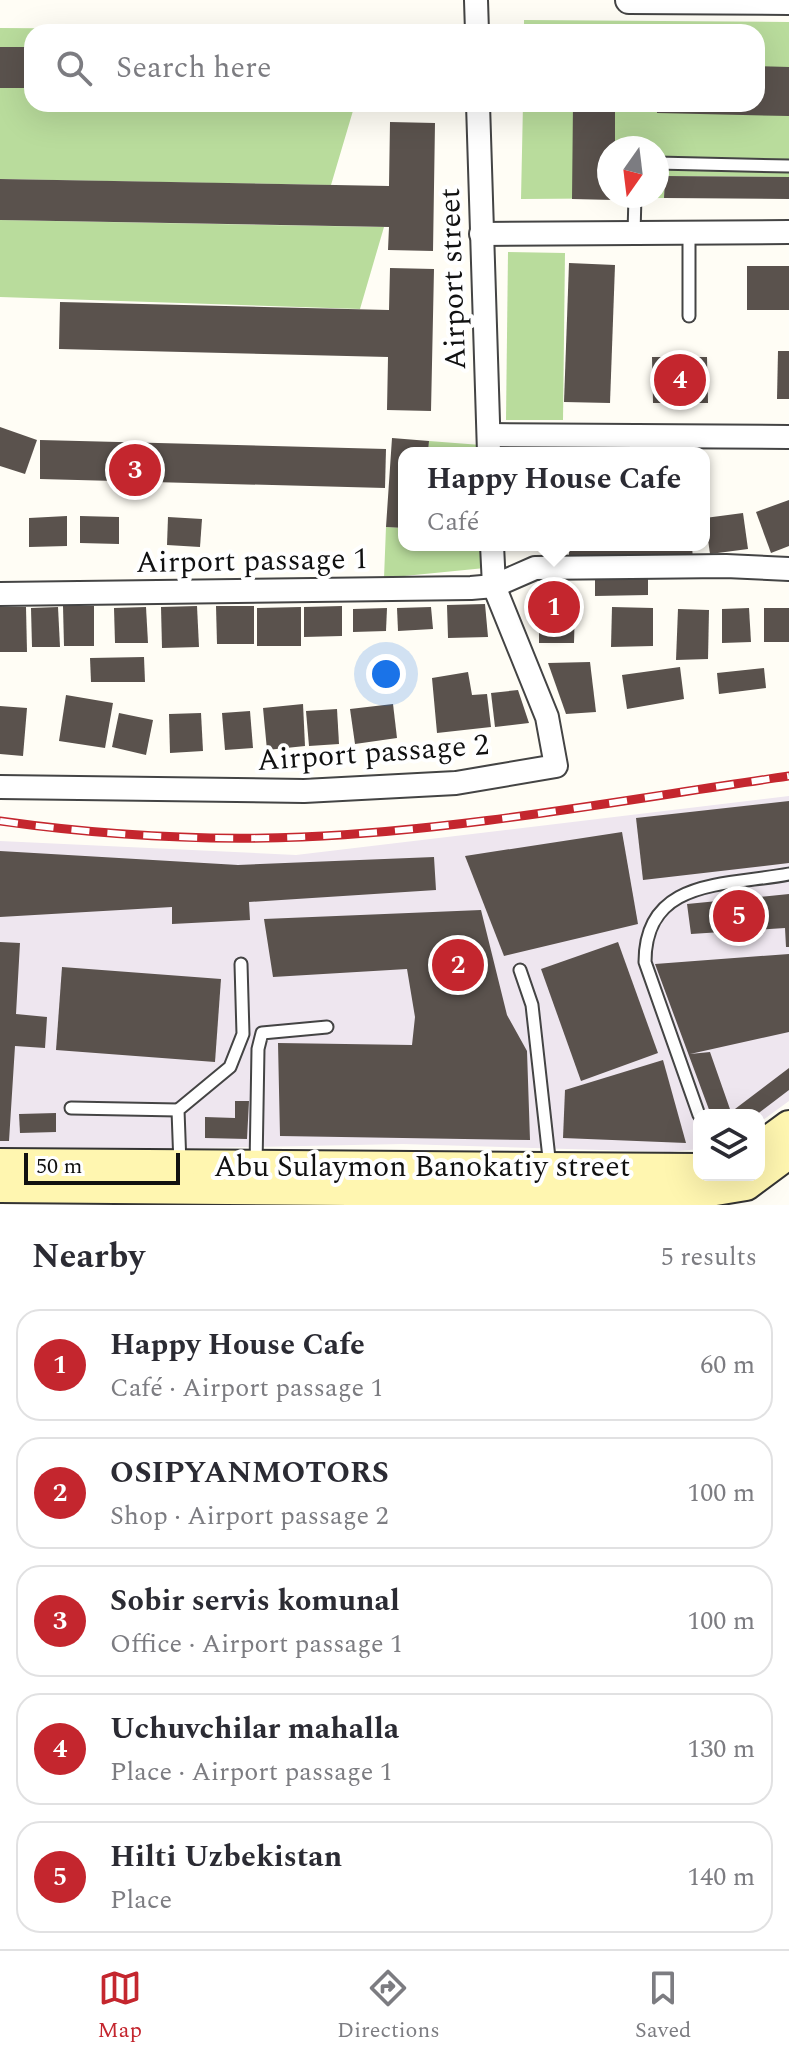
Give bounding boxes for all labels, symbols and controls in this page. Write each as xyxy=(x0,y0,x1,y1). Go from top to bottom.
search box xyxy=(24,24,765,112)
text: Search here xyxy=(116,45,272,91)
icon: search xyxy=(52,46,96,90)
north arrow xyxy=(597,136,669,208)
street label: Аirport street xyxy=(427,187,479,371)
pin: 4 xyxy=(654,350,706,410)
pin: 3 xyxy=(109,440,161,500)
popup xyxy=(398,447,710,551)
text: Happy House Cafe xyxy=(427,456,682,502)
text: Café xyxy=(427,502,479,542)
street label: Аirport passage 1 xyxy=(135,536,369,586)
pin: 1 xyxy=(528,577,580,637)
your location xyxy=(366,654,406,694)
street label: Аirport passage 2 xyxy=(256,722,490,784)
pin: 5 xyxy=(713,886,765,946)
pin: 2 xyxy=(432,935,484,995)
map controls xyxy=(693,1109,765,1181)
button: layers xyxy=(693,1109,765,1181)
street label: Abu Sulaymon Banokatiy street xyxy=(214,1144,630,1190)
scale bar xyxy=(24,1149,180,1185)
text: 50 m xyxy=(36,1150,82,1183)
text: Nearby xyxy=(32,1231,145,1283)
text: 5 results xyxy=(661,1237,757,1277)
text: Happy House Cafe xyxy=(110,1322,365,1368)
text: 1 xyxy=(53,1345,67,1385)
text: 60 m xyxy=(700,1345,755,1385)
text: Café · Аirport passage 1 xyxy=(110,1368,384,1408)
text: OSIPYANMOTORS xyxy=(110,1450,389,1496)
text: 2 xyxy=(53,1473,67,1513)
text: 100 m xyxy=(687,1473,755,1513)
text: Shop · Аirport passage 2 xyxy=(110,1496,389,1536)
text: Sobir servis komunal xyxy=(110,1578,400,1624)
text: 3 xyxy=(53,1601,67,1641)
text: 100 m xyxy=(687,1601,755,1641)
text: Office · Аirport passage 1 xyxy=(110,1624,403,1664)
text: Uchuvchilar mahalla xyxy=(110,1706,399,1752)
text: 4 xyxy=(53,1729,67,1769)
text: 130 m xyxy=(687,1729,755,1769)
text: Place · Аirport passage 1 xyxy=(110,1752,393,1792)
text: Hilti Uzbekistan xyxy=(110,1834,342,1880)
text: 5 xyxy=(53,1857,67,1897)
text: 140 m xyxy=(687,1857,755,1897)
text: Place xyxy=(110,1880,172,1920)
tab: Map xyxy=(98,1966,142,2047)
tab: Directions xyxy=(337,1966,440,2047)
tab: Saved xyxy=(635,1966,691,2047)

